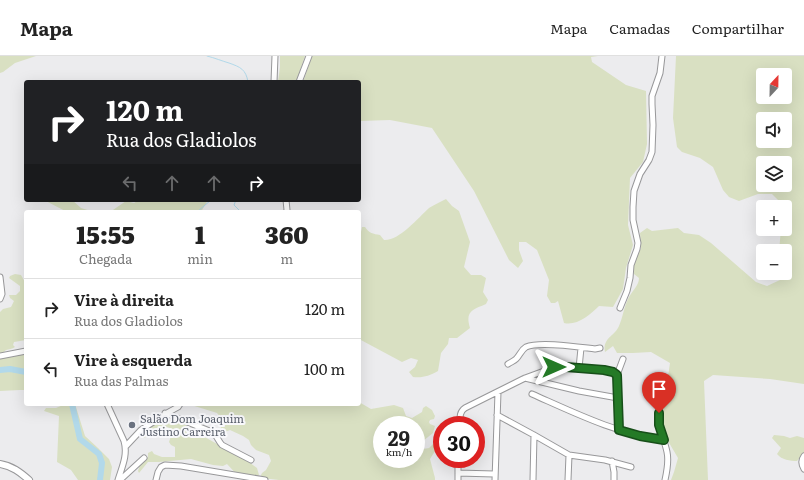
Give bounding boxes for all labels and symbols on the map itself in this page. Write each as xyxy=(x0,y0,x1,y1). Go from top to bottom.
north arrow xyxy=(756,68,792,104)
position arrow xyxy=(533,346,575,388)
pin xyxy=(642,372,676,413)
place label: Salão Dom Joaquim Justino Carreira xyxy=(140,410,244,439)
speed limit sign: 30 xyxy=(433,416,485,468)
marker: Salão Dom Joaquim Justino Carreira xyxy=(127,420,137,430)

